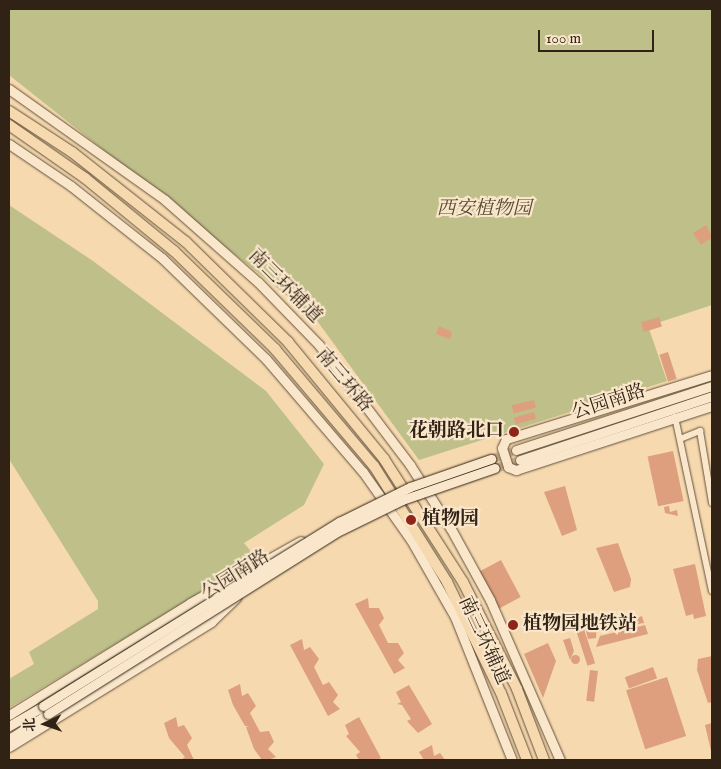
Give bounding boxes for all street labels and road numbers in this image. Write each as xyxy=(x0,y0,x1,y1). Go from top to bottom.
street label: 南三环辅道 xyxy=(242,245,326,329)
street label: 南三环路 xyxy=(310,345,376,417)
street label: 公园南路 xyxy=(569,380,649,426)
street label: 公园南路 xyxy=(198,546,274,606)
street label: 南三环辅道 xyxy=(453,593,513,689)

